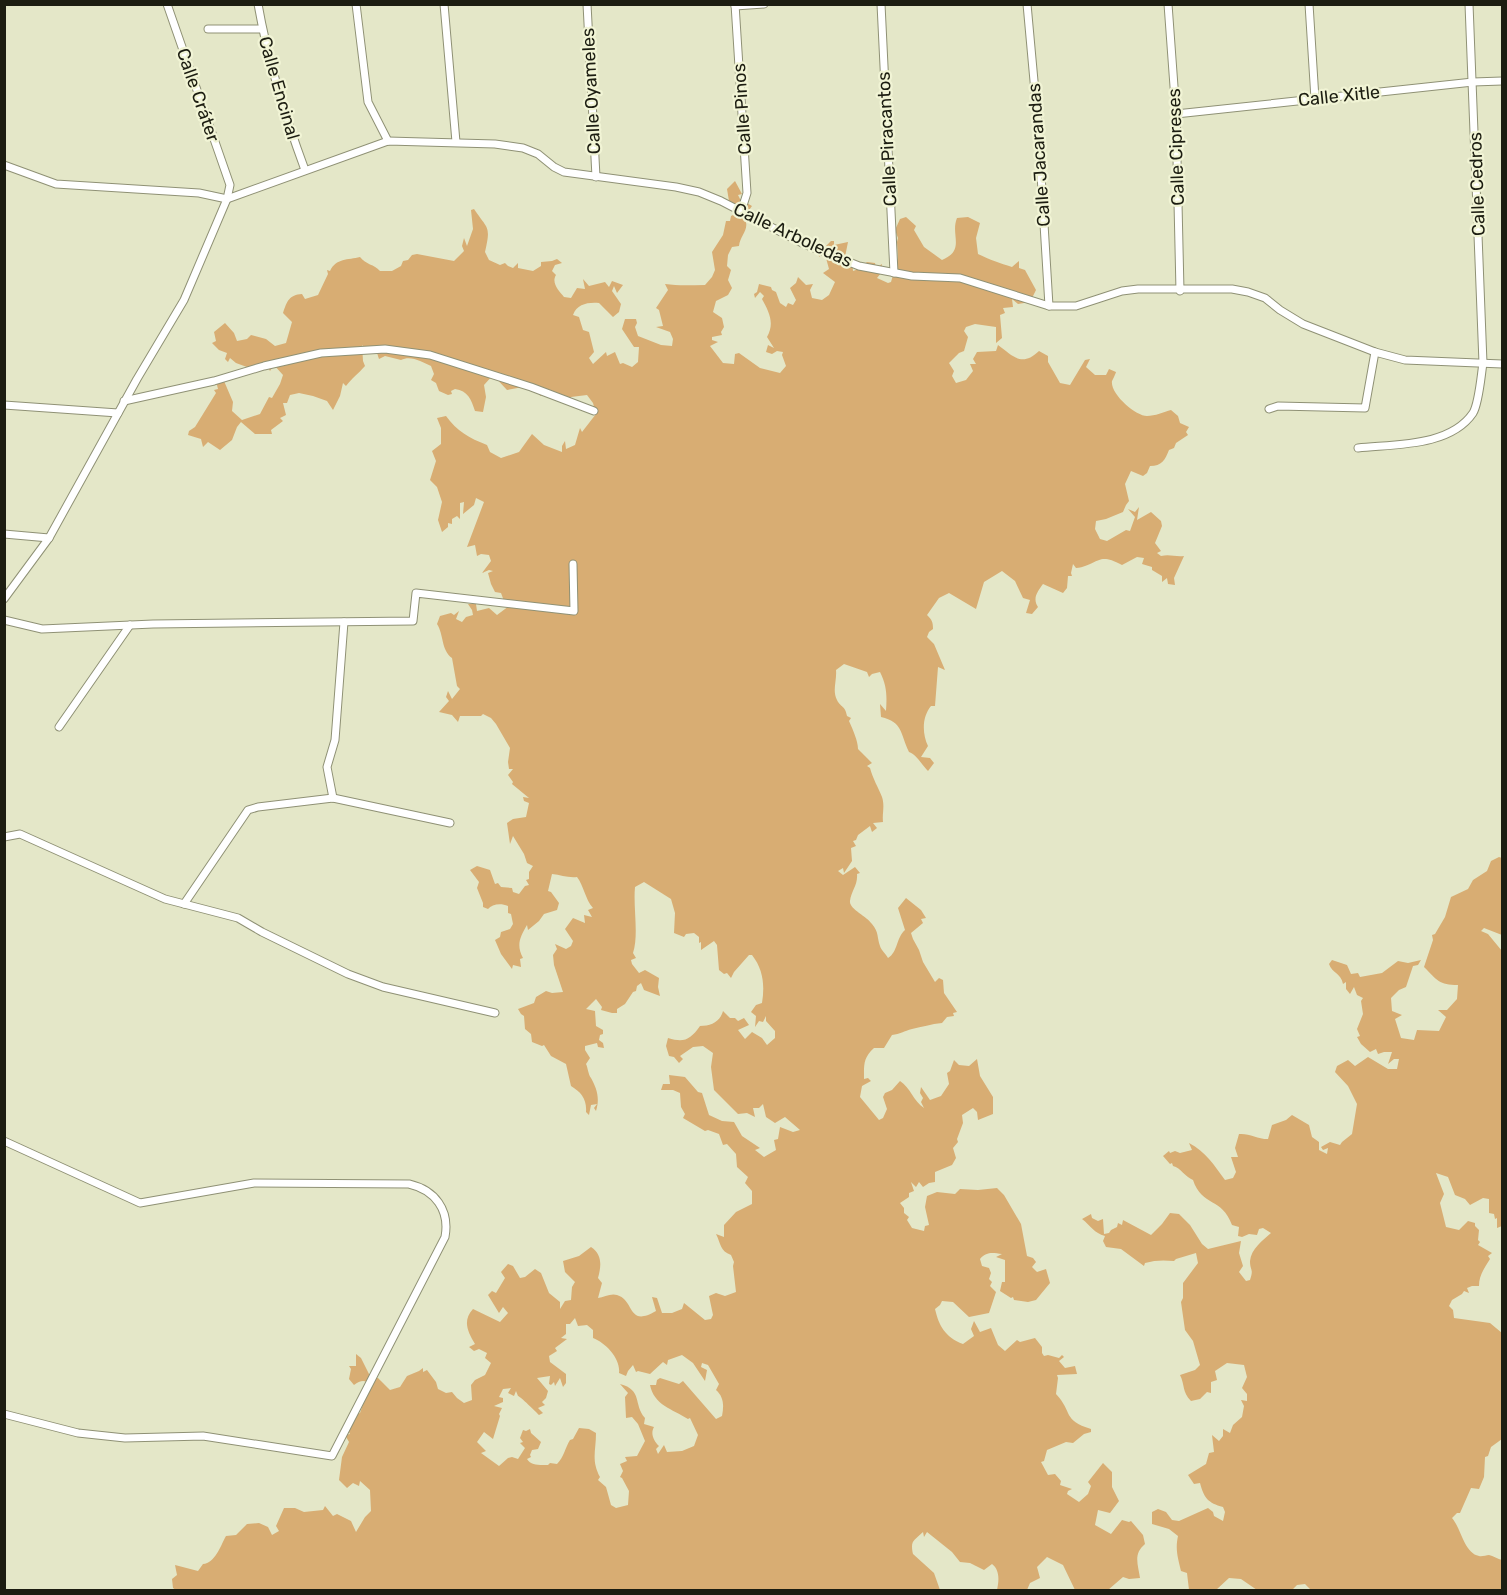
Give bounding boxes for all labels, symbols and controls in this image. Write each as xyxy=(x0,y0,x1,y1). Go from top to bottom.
street label: Calle Oyameles xyxy=(577,27,605,155)
street label: Calle Encinal xyxy=(254,34,304,142)
street label: Calle Cráter xyxy=(172,45,224,145)
street label: Calle Pinos xyxy=(728,63,756,155)
street label: Calle Piracantos xyxy=(872,71,902,207)
street label: Calle Xitle xyxy=(1297,81,1381,111)
street label: Calle Jacarandas xyxy=(1023,83,1055,227)
street label: Calle Cipreses xyxy=(1163,88,1189,206)
street label: Calle Cedros xyxy=(1464,132,1490,236)
street label: Calle Arboledas xyxy=(730,198,856,272)

